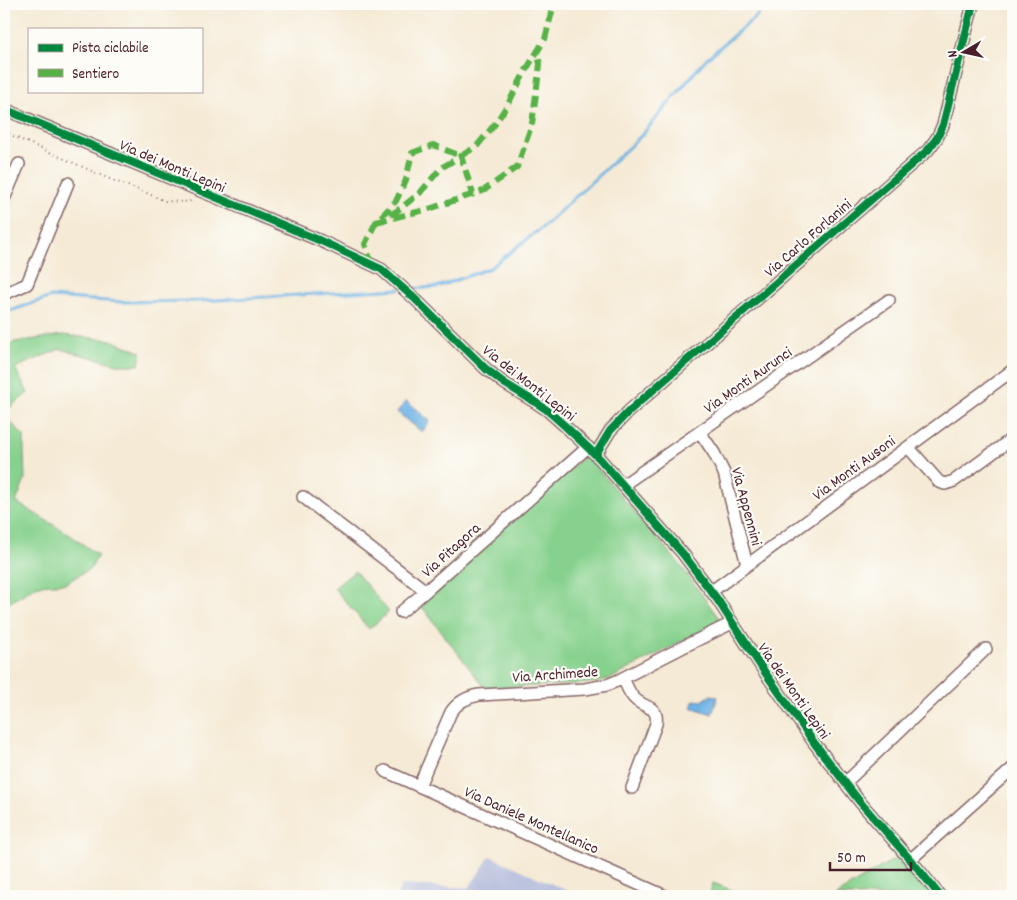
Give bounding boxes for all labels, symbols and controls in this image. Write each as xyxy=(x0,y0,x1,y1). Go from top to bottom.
legend xyxy=(28,28,202,92)
north arrow xyxy=(940,28,990,78)
text: Pista ciclabile xyxy=(72,38,149,60)
text: N xyxy=(943,49,964,59)
text: Sentiero xyxy=(72,64,120,86)
street label: Via dei Monti Lepini xyxy=(115,135,229,200)
street label: Via Carlo Forlanini xyxy=(760,194,858,284)
street label: Via dei Monti Lepini xyxy=(477,340,580,428)
street label: Via Monti Aurunci xyxy=(699,342,797,420)
street label: Via Monti Ausoni xyxy=(808,431,901,507)
street label: Via Appennini xyxy=(724,465,767,548)
street label: Via Pitagora xyxy=(417,518,487,584)
street label: Via dei Monti Lepini xyxy=(751,638,835,745)
street label: Via Archimede xyxy=(512,661,599,690)
street label: Via Daniele Montellanico xyxy=(460,781,602,861)
scale bar xyxy=(830,840,911,872)
text: 50 m xyxy=(837,848,866,870)

